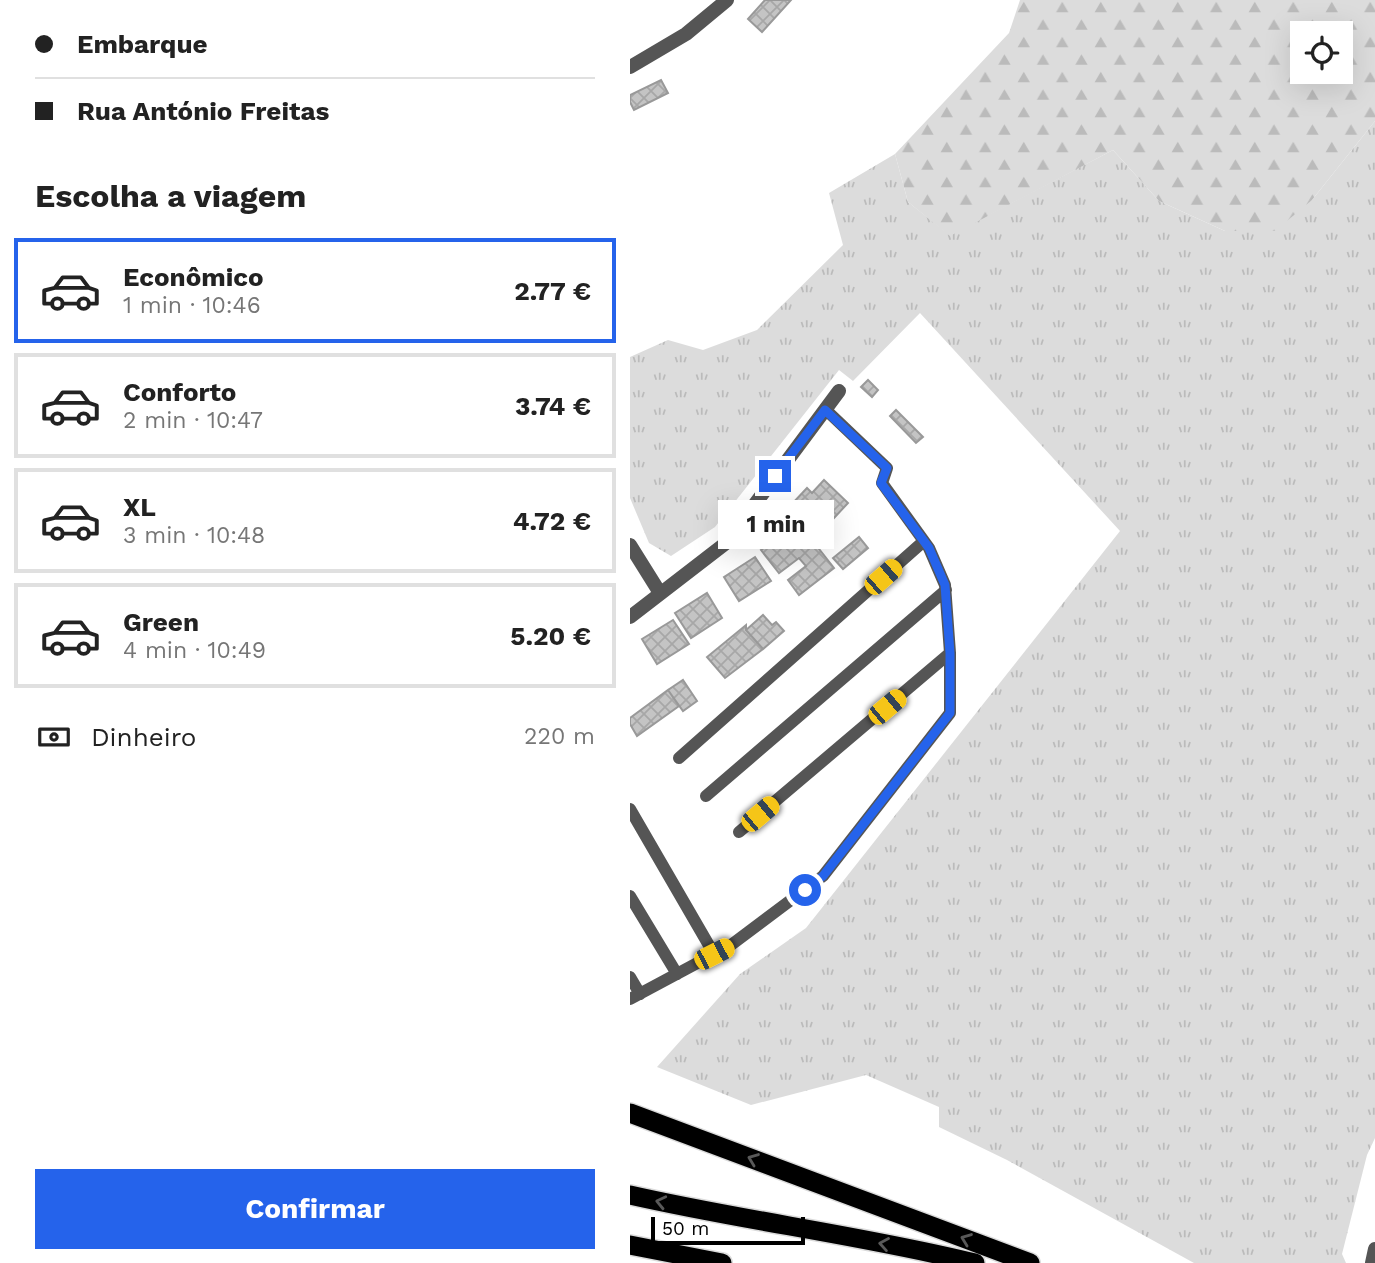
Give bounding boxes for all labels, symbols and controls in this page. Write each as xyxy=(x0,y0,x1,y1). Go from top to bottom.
map controls xyxy=(1290,21,1353,84)
button: locate xyxy=(1290,21,1353,84)
text: Embarque xyxy=(77,29,208,59)
text: Rua António Freitas xyxy=(77,96,329,126)
text: Escolha a viagem xyxy=(35,177,306,215)
icon: car xyxy=(39,259,102,322)
text: Econômico xyxy=(123,262,264,292)
text: 2.77 € xyxy=(514,276,591,306)
text: 1 min · 10:46 xyxy=(123,292,261,319)
icon: car xyxy=(39,374,102,437)
text: Conforto xyxy=(123,377,236,407)
text: 3.74 € xyxy=(515,391,591,421)
text: 2 min · 10:47 xyxy=(123,407,263,434)
route end xyxy=(759,460,791,492)
icon: car xyxy=(39,489,102,552)
text: XL xyxy=(123,492,156,522)
callout: 1 min xyxy=(717,500,833,550)
text: 4.72 € xyxy=(513,506,591,536)
text: 1 min xyxy=(746,511,806,538)
text: 3 min · 10:48 xyxy=(123,522,265,549)
car xyxy=(861,555,906,599)
icon: car xyxy=(39,604,102,667)
text: Green xyxy=(123,607,199,637)
text: 5.20 € xyxy=(510,621,591,651)
text: 4 min · 10:49 xyxy=(123,637,266,664)
car xyxy=(865,685,910,729)
icon: cash xyxy=(35,718,73,756)
text: Dinheiro xyxy=(91,722,196,752)
text: 220 m xyxy=(524,723,595,750)
car xyxy=(738,792,783,836)
route start xyxy=(789,874,821,906)
car xyxy=(691,935,738,973)
one-way arrow xyxy=(747,1153,759,1167)
button: Confirmar xyxy=(35,1169,595,1249)
one-way arrow xyxy=(655,1196,667,1210)
scale bar xyxy=(651,1214,805,1246)
text: 50 m xyxy=(662,1217,709,1240)
one-way arrow xyxy=(960,1233,972,1247)
one-way arrow xyxy=(878,1237,890,1252)

